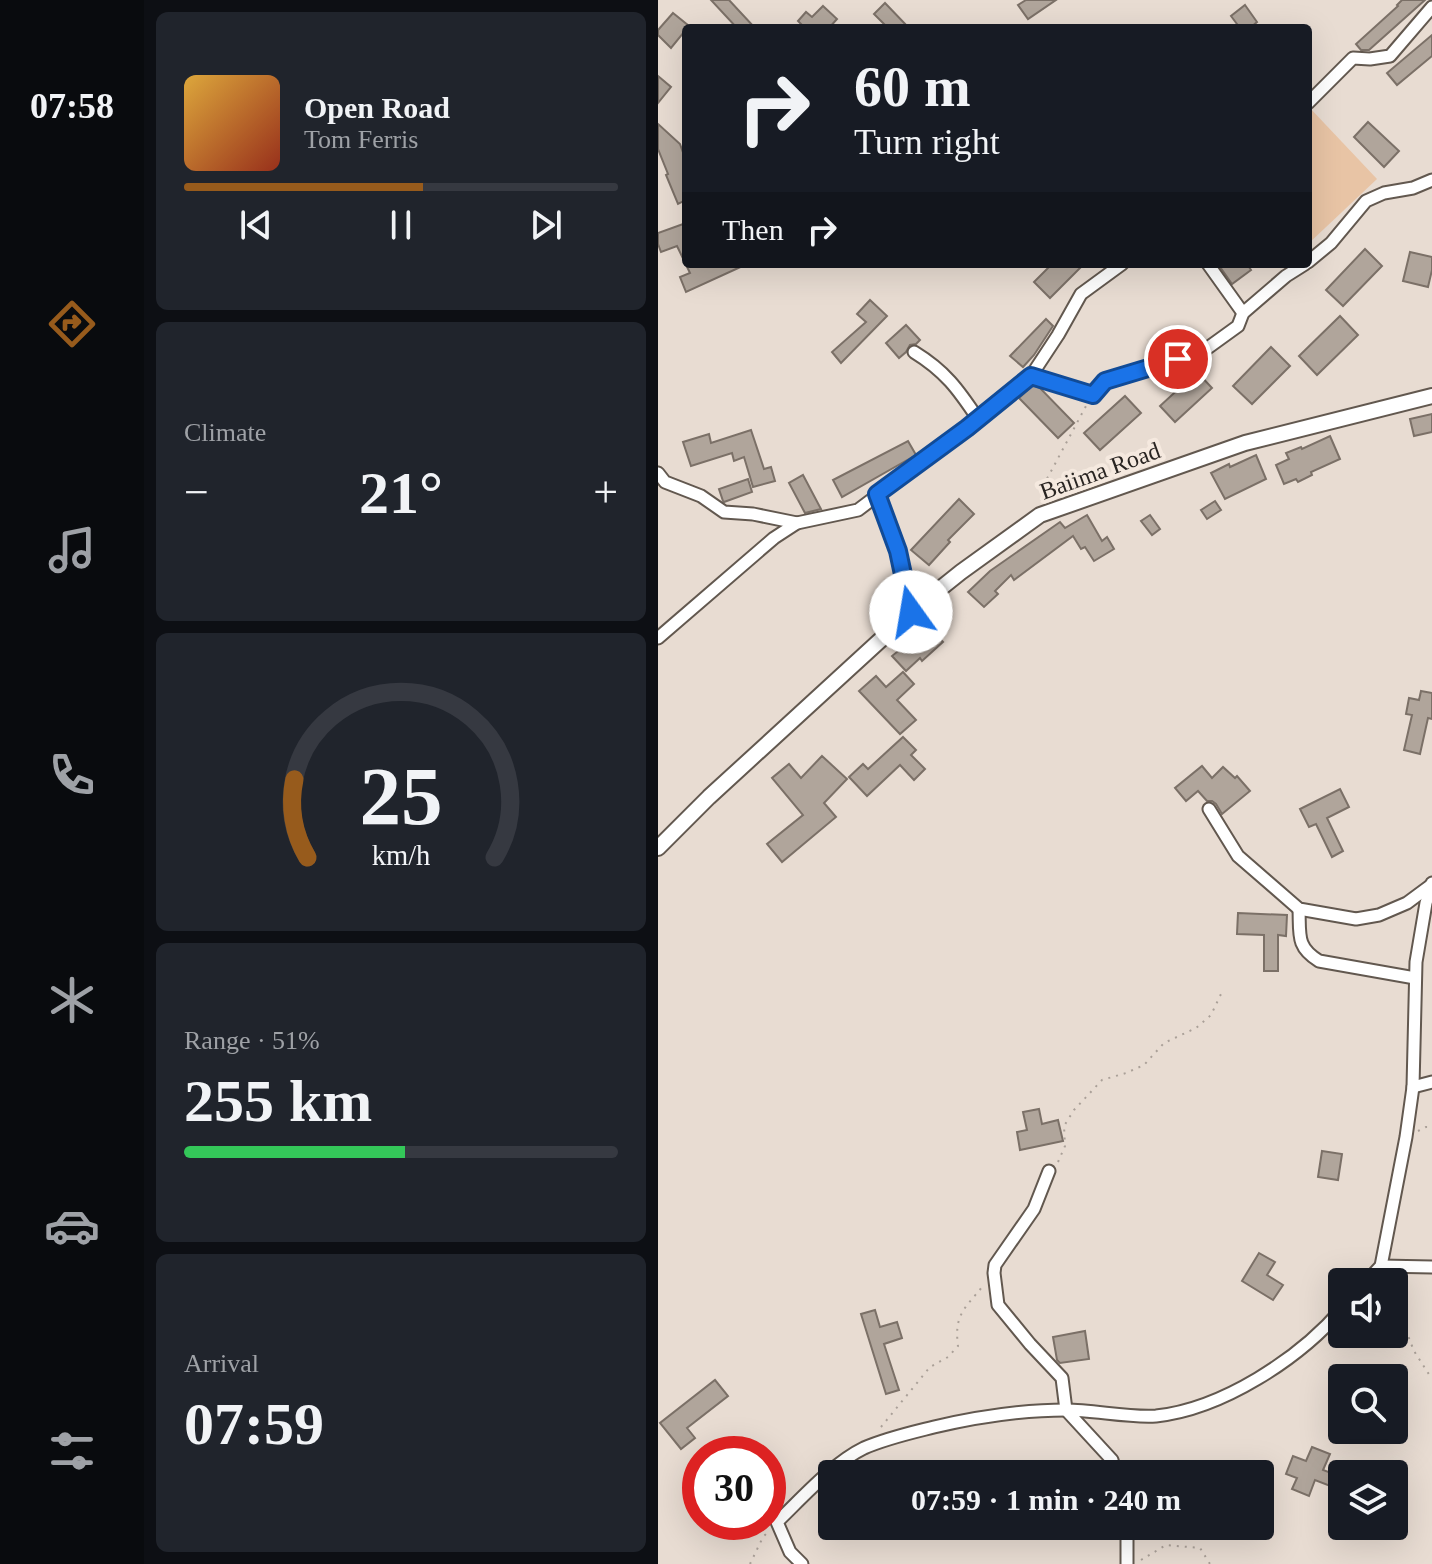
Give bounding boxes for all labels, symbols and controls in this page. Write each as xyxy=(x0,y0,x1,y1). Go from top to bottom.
icon: right xyxy=(722,56,826,160)
text: 60 m xyxy=(854,56,971,118)
text: 07:58 xyxy=(30,86,114,126)
text: Open Road xyxy=(304,91,450,124)
text: Turn right xyxy=(854,122,1000,162)
text: Tom Ferris xyxy=(304,125,418,154)
icon: previous xyxy=(234,203,278,247)
icon: pause xyxy=(379,203,423,247)
icon: next xyxy=(524,203,568,247)
icon: right xyxy=(800,208,844,252)
text: Then xyxy=(722,213,784,246)
icon: directions xyxy=(44,296,100,352)
pin xyxy=(1144,325,1212,393)
icon: arrive xyxy=(1156,337,1200,381)
text: Climate xyxy=(184,418,266,447)
street label: Baiima Road xyxy=(1036,437,1164,505)
text: 21° xyxy=(359,460,443,526)
text: − xyxy=(184,468,209,517)
text: + xyxy=(593,468,618,517)
icon: music xyxy=(44,522,100,578)
position arrow xyxy=(869,570,953,654)
icon: phone xyxy=(44,747,100,803)
text: 25 xyxy=(359,750,443,842)
text: km/h xyxy=(372,840,430,871)
icon: climate xyxy=(44,972,100,1028)
text: Range · 51% xyxy=(184,1026,320,1055)
text: 255 km xyxy=(184,1068,372,1134)
icon: car xyxy=(44,1198,100,1254)
map controls xyxy=(1328,1268,1408,1540)
button: sound xyxy=(1328,1268,1408,1348)
text: Arrival xyxy=(184,1349,259,1378)
button: search xyxy=(1328,1364,1408,1444)
text: 07:59 xyxy=(184,1391,324,1457)
icon: filters xyxy=(44,1423,100,1479)
speed limit sign: 30 xyxy=(682,1436,786,1540)
button: layers xyxy=(1328,1460,1408,1540)
text: 07:59 · 1 min · 240 m xyxy=(911,1483,1181,1516)

